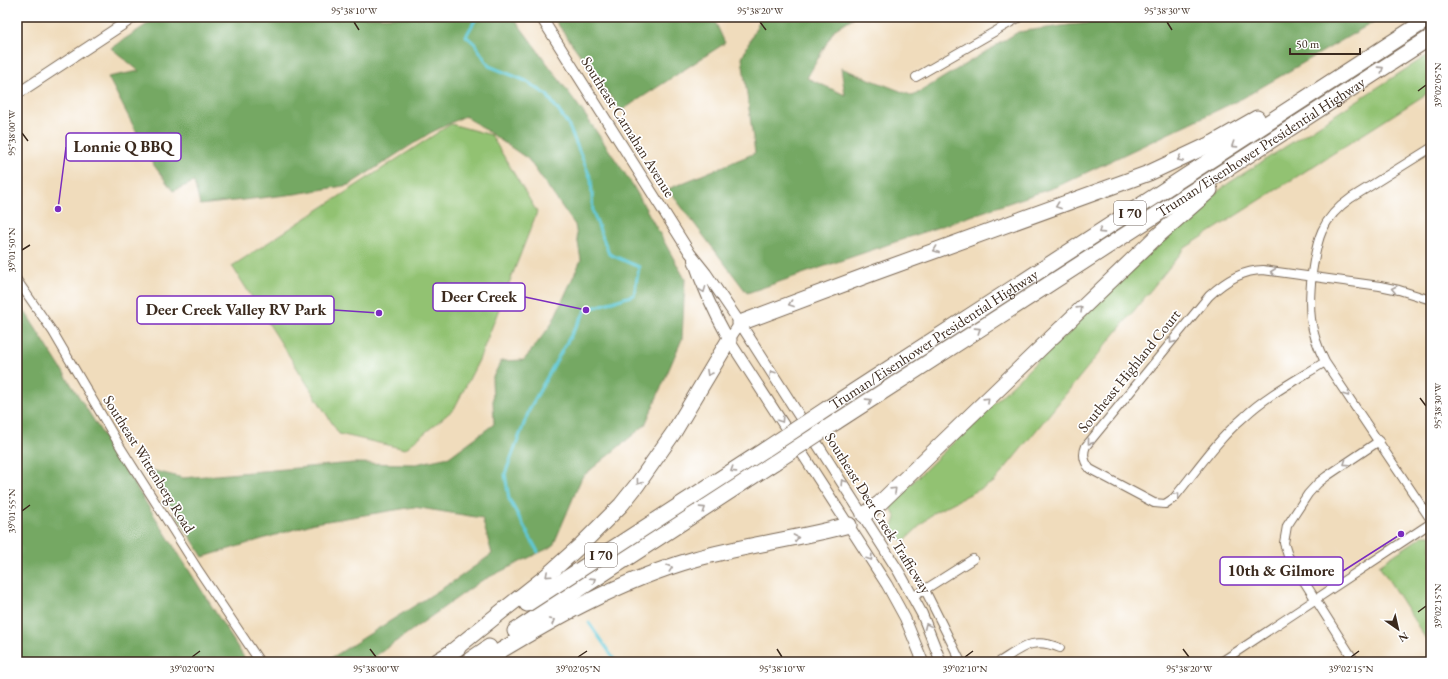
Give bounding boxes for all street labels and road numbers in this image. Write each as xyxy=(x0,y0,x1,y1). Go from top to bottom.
street label: Southeast Carnahan Avenue xyxy=(577,53,680,201)
street label: Truman/Eisenhower Presidential Highway xyxy=(1153,72,1369,221)
road number: I 70 xyxy=(1114,201,1146,225)
street label: Truman/Eisenhower Presidential Highway xyxy=(826,264,1042,414)
street label: Southeast Highland Court xyxy=(1073,305,1184,436)
street label: Southeast Wittenberg Road xyxy=(99,391,200,537)
street label: Southeast Deer Creek Trafficway xyxy=(821,429,936,597)
road number: I 70 xyxy=(585,543,617,567)

